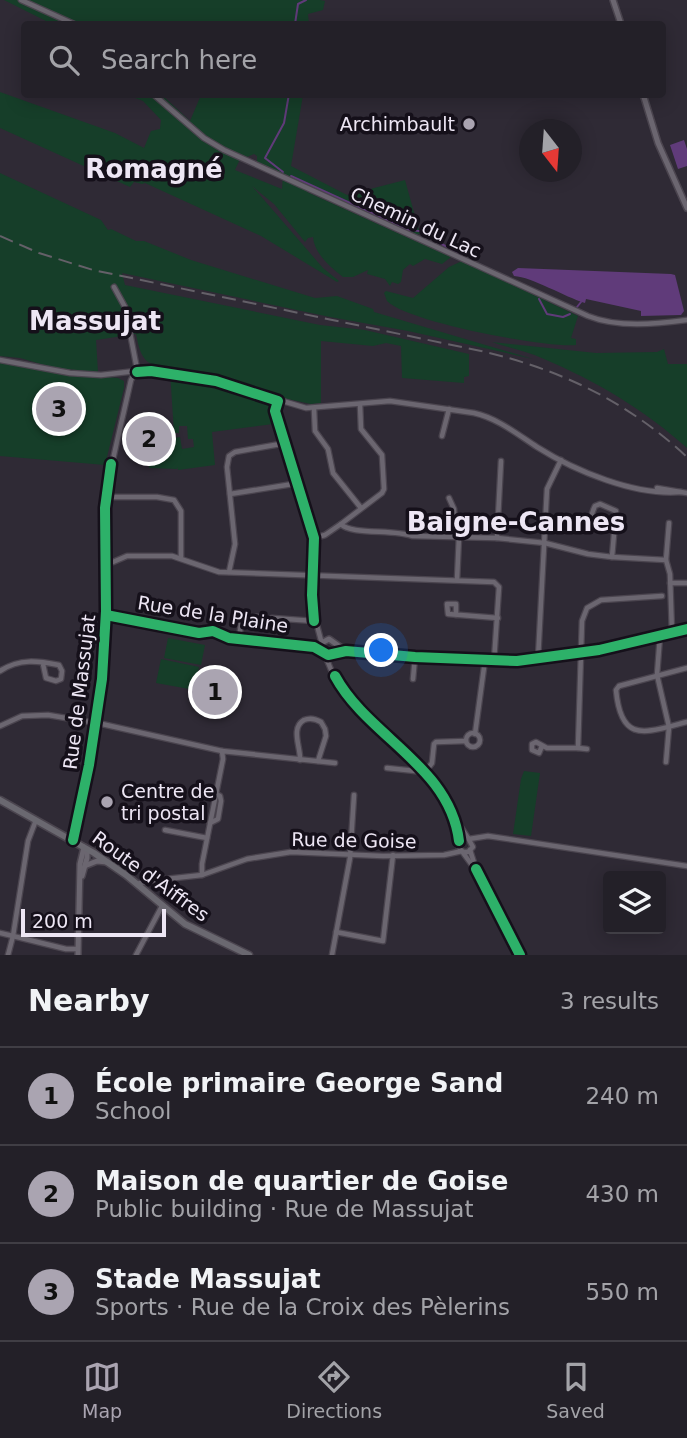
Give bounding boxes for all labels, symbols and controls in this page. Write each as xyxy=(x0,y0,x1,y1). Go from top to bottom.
search box xyxy=(21,21,666,98)
icon: search xyxy=(45,41,83,79)
text: Search here xyxy=(101,45,257,75)
place label: Archimbault xyxy=(340,113,455,135)
marker: Archimbault xyxy=(461,116,477,132)
north arrow xyxy=(519,119,582,182)
district label: Romagné xyxy=(85,154,223,184)
street label: Chemin du Lac xyxy=(347,182,485,262)
district label: Massujat xyxy=(29,306,161,336)
pin: 3 xyxy=(36,383,82,435)
pin: 2 xyxy=(126,413,172,465)
district label: Baigne-Cannes xyxy=(407,507,625,537)
street label: Rue de la Plaine xyxy=(136,591,290,637)
street label: Rue de Massujat xyxy=(59,613,99,771)
your location xyxy=(364,633,398,667)
pin: 1 xyxy=(192,666,238,718)
place label: Centre de tri postal xyxy=(121,780,214,824)
marker: Centre de tri postal xyxy=(99,794,115,810)
street label: Route d'Aiffres xyxy=(88,826,214,926)
street label: Rue de Goise xyxy=(291,828,417,852)
map controls xyxy=(603,871,666,934)
button: layers xyxy=(603,871,666,934)
scale bar xyxy=(21,906,166,938)
text: 200 m xyxy=(32,910,93,932)
text: Nearby xyxy=(28,983,150,1018)
text: 3 results xyxy=(560,988,659,1014)
text: École primaire George Sand xyxy=(95,1068,503,1098)
text: 1 xyxy=(43,1083,59,1109)
text: 240 m xyxy=(585,1083,659,1109)
text: School xyxy=(95,1098,171,1124)
text: Maison de quartier de Goise xyxy=(95,1166,508,1196)
text: 2 xyxy=(43,1181,59,1207)
text: 430 m xyxy=(585,1181,659,1207)
text: Public building · Rue de Massujat xyxy=(95,1196,473,1222)
text: Stade Massujat xyxy=(95,1264,321,1294)
text: 3 xyxy=(43,1279,59,1305)
text: 550 m xyxy=(585,1279,659,1305)
text: Sports · Rue de la Croix des Pèlerins xyxy=(95,1294,510,1320)
tab: Map xyxy=(82,1358,122,1422)
tab: Directions xyxy=(286,1358,382,1422)
tab: Saved xyxy=(546,1358,605,1422)

